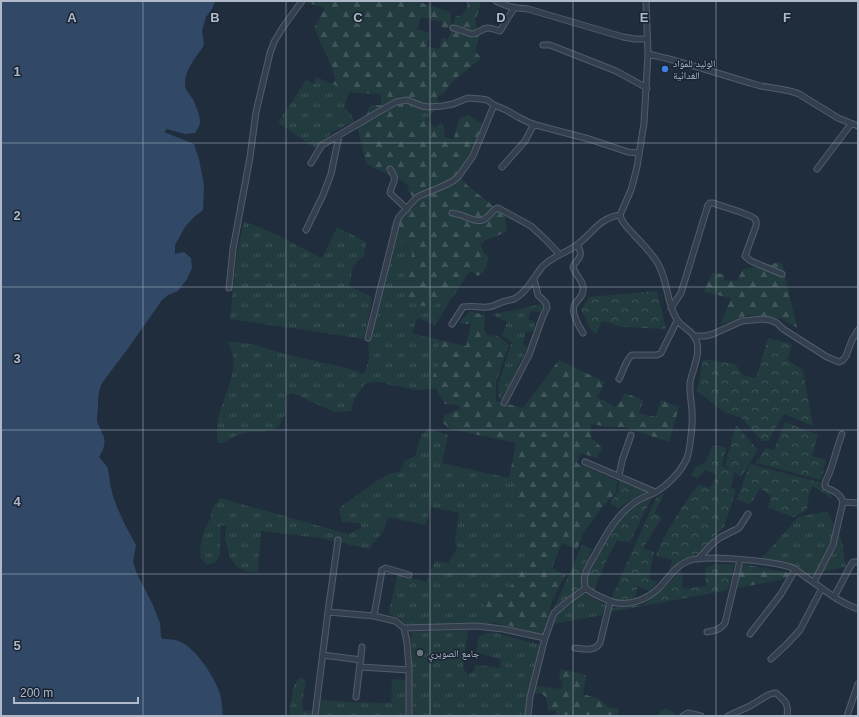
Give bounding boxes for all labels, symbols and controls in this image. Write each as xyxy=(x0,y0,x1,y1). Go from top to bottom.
text: A xyxy=(67,10,77,25)
text: B xyxy=(210,10,220,25)
text: C xyxy=(353,10,363,25)
text: D xyxy=(496,10,506,25)
text: E xyxy=(640,10,649,25)
text: F xyxy=(783,10,791,25)
place label: الوليد للمواد الغدائية xyxy=(673,58,715,81)
text: 1 xyxy=(13,64,21,79)
marker: الوليد للمواد الغدائية xyxy=(660,64,670,74)
text: 2 xyxy=(13,208,21,223)
text: 3 xyxy=(13,351,21,366)
text: 4 xyxy=(13,494,21,509)
text: 5 xyxy=(13,638,21,653)
marker: جامع الصويري xyxy=(415,648,425,658)
place label: جامع الصويري xyxy=(428,648,480,662)
scale bar xyxy=(14,679,138,705)
text: 200 m xyxy=(20,686,53,700)

